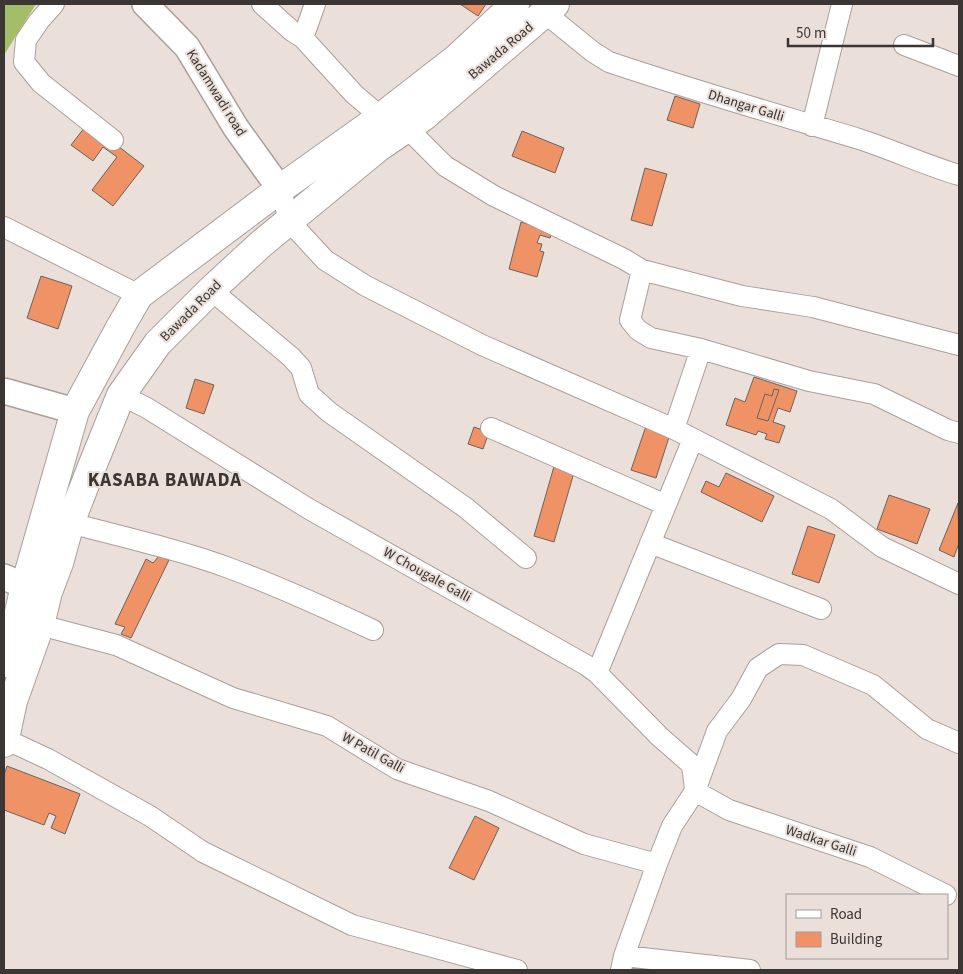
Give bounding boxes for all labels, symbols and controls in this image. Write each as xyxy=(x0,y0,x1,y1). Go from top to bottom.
scale bar xyxy=(788,15,933,47)
street label: Bawada Road xyxy=(464,18,538,84)
text: 50 m xyxy=(796,23,826,44)
street label: Kadamwadi road xyxy=(181,45,251,141)
street label: Dhangar Galli xyxy=(705,85,787,127)
street label: Bawada Road xyxy=(156,276,226,346)
district label: KASABA BAWADA xyxy=(88,467,242,494)
street label: W Chougale Galli xyxy=(379,542,475,608)
street label: W Patil Galli xyxy=(338,728,408,778)
street label: Wadkar Galli xyxy=(783,820,859,862)
legend xyxy=(786,894,948,959)
text: Road xyxy=(830,904,862,925)
text: Building xyxy=(830,929,883,950)

